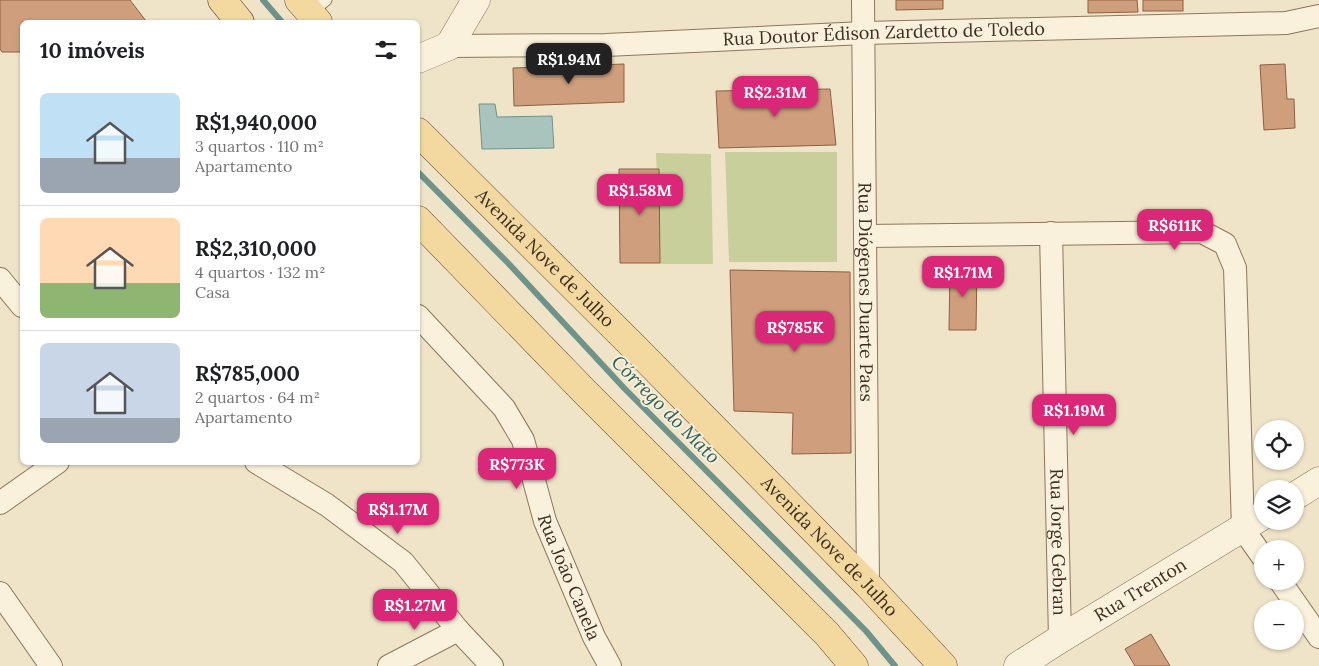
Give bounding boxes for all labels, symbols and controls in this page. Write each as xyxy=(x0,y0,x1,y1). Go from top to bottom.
street label: Rua Doutor Édison Zardetto de Toledo xyxy=(722,17,1045,51)
icon: filters xyxy=(372,36,400,64)
text: 10 imóveis xyxy=(40,37,145,64)
pin: R$1.94M xyxy=(523,42,615,85)
text: R$1.94M xyxy=(537,49,601,69)
pin: R$2.31M xyxy=(729,76,821,118)
text: R$2.31M xyxy=(743,82,807,102)
text: R$1,940,000 xyxy=(195,109,317,136)
icon: home xyxy=(80,113,140,173)
text: 3 quartos · 110 m² xyxy=(195,136,324,156)
text: Apartamento xyxy=(195,156,292,176)
pin: R$1.58M xyxy=(594,174,686,216)
text: R$1.58M xyxy=(608,180,672,200)
street label: Rua Diógenes Duarte Paes xyxy=(854,182,878,402)
street label: Avenida Nove de Julho xyxy=(470,183,620,332)
pin: R$611K xyxy=(1134,208,1216,251)
text: R$611K xyxy=(1148,215,1202,235)
text: R$2,310,000 xyxy=(195,235,317,262)
icon: home xyxy=(80,238,140,298)
pin: R$1.71M xyxy=(917,256,1009,298)
text: 4 quartos · 132 m² xyxy=(195,262,325,282)
text: R$1.71M xyxy=(933,262,993,282)
text: Casa xyxy=(195,282,230,302)
pin: R$785K xyxy=(754,310,836,353)
text: R$785K xyxy=(766,317,824,337)
water label: Córrego do Mato xyxy=(607,350,725,468)
text: R$785,000 xyxy=(195,360,300,387)
icon: home xyxy=(80,363,140,423)
text: 2 quartos · 64 m² xyxy=(195,387,320,407)
pin: R$1.19M xyxy=(1028,394,1120,436)
text: R$1.19M xyxy=(1043,400,1105,420)
text: Apartamento xyxy=(195,407,292,427)
map controls xyxy=(1254,420,1304,650)
button: locate xyxy=(1254,420,1304,470)
pin: R$773K xyxy=(476,448,558,490)
text: R$773K xyxy=(489,454,545,474)
street label: Rua Jorge Gebran xyxy=(1045,468,1071,616)
street label: Avenida Nove de Julho xyxy=(756,470,903,621)
button: layers xyxy=(1254,480,1304,530)
pin: R$1.17M xyxy=(352,492,444,535)
text: R$1.17M xyxy=(368,499,428,519)
street label: Rua João Canela xyxy=(533,512,606,643)
button: + xyxy=(1254,540,1304,590)
street label: Rua Trenton xyxy=(1090,553,1191,627)
pin: R$1.27M xyxy=(369,588,461,631)
text: R$1.27M xyxy=(384,595,446,615)
button: − xyxy=(1254,600,1304,650)

